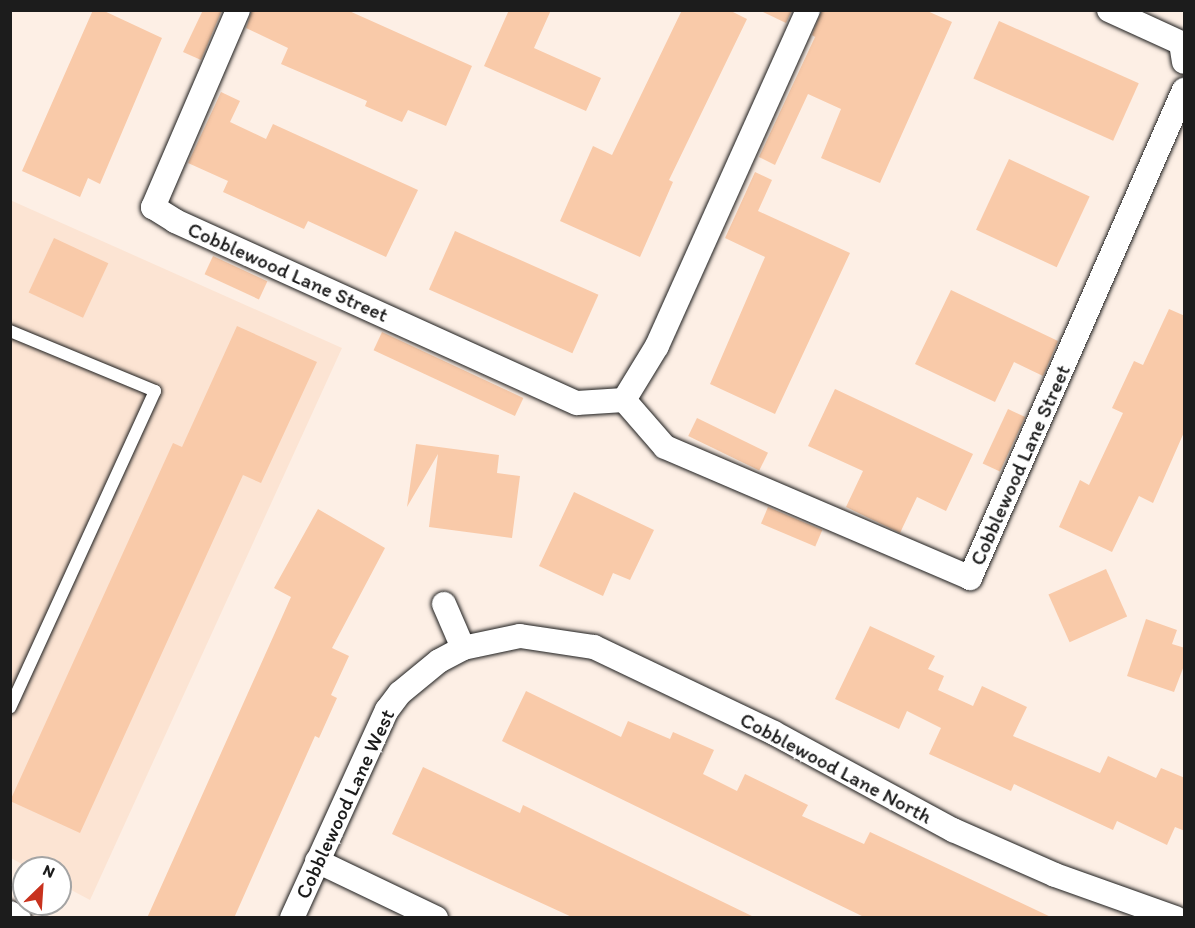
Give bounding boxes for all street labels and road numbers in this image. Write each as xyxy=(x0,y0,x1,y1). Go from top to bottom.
street label: Cobblewood Lane Street xyxy=(184,216,392,328)
street label: Cobblewood Lane Street xyxy=(964,361,1076,569)
street label: Cobblewood Lane West xyxy=(290,705,400,903)
street label: Cobblewood Lane North xyxy=(736,707,936,829)

